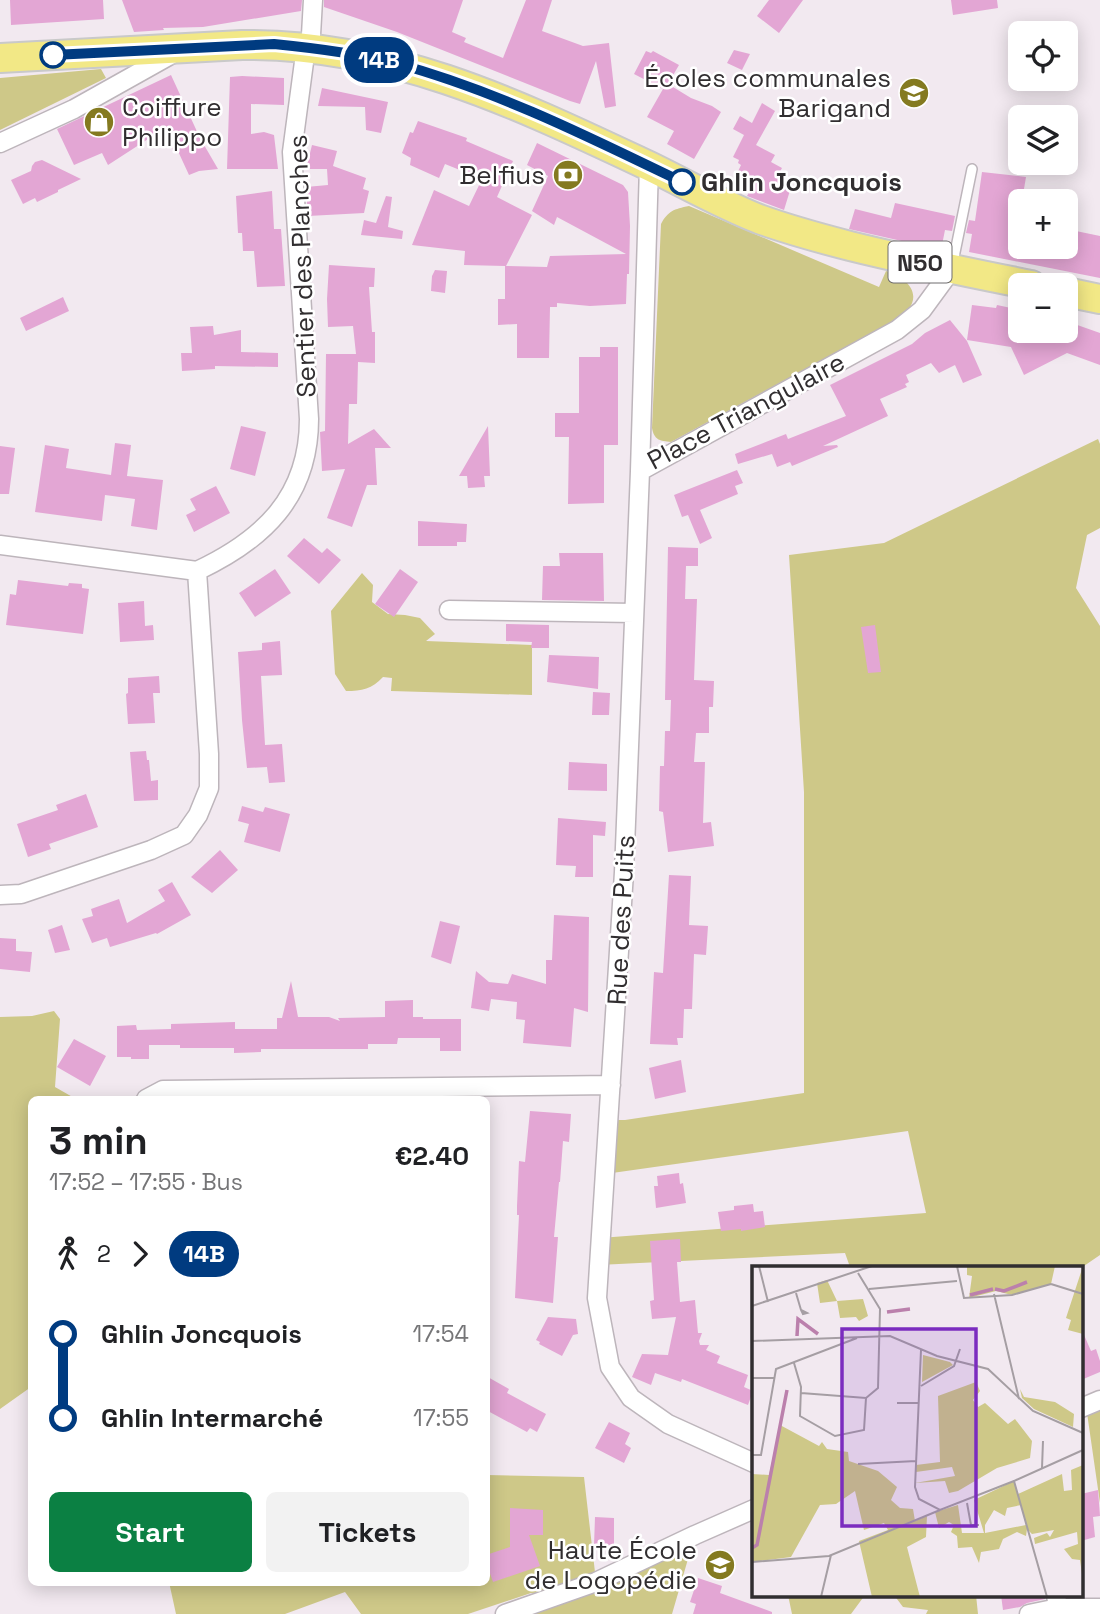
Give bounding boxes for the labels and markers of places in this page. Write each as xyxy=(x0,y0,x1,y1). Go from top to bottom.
unlabelled marker xyxy=(40,42,66,68)
place label: Écoles communales Barigand xyxy=(644,61,891,125)
school or university icon: Écoles communales Barigand xyxy=(897,76,931,110)
place label: Coiffure Philippo xyxy=(122,90,222,154)
shop icon: Coiffure Philippo xyxy=(82,105,116,139)
place label: Belfius xyxy=(459,158,545,192)
bank icon: Belfius xyxy=(551,158,585,192)
place label: Ghlin Joncquois xyxy=(701,165,902,199)
marker: Ghlin Joncquois xyxy=(669,169,695,195)
place label: Haute École de Logopédie xyxy=(525,1533,697,1597)
school or university icon: Haute École de Logopédie xyxy=(703,1548,737,1582)

